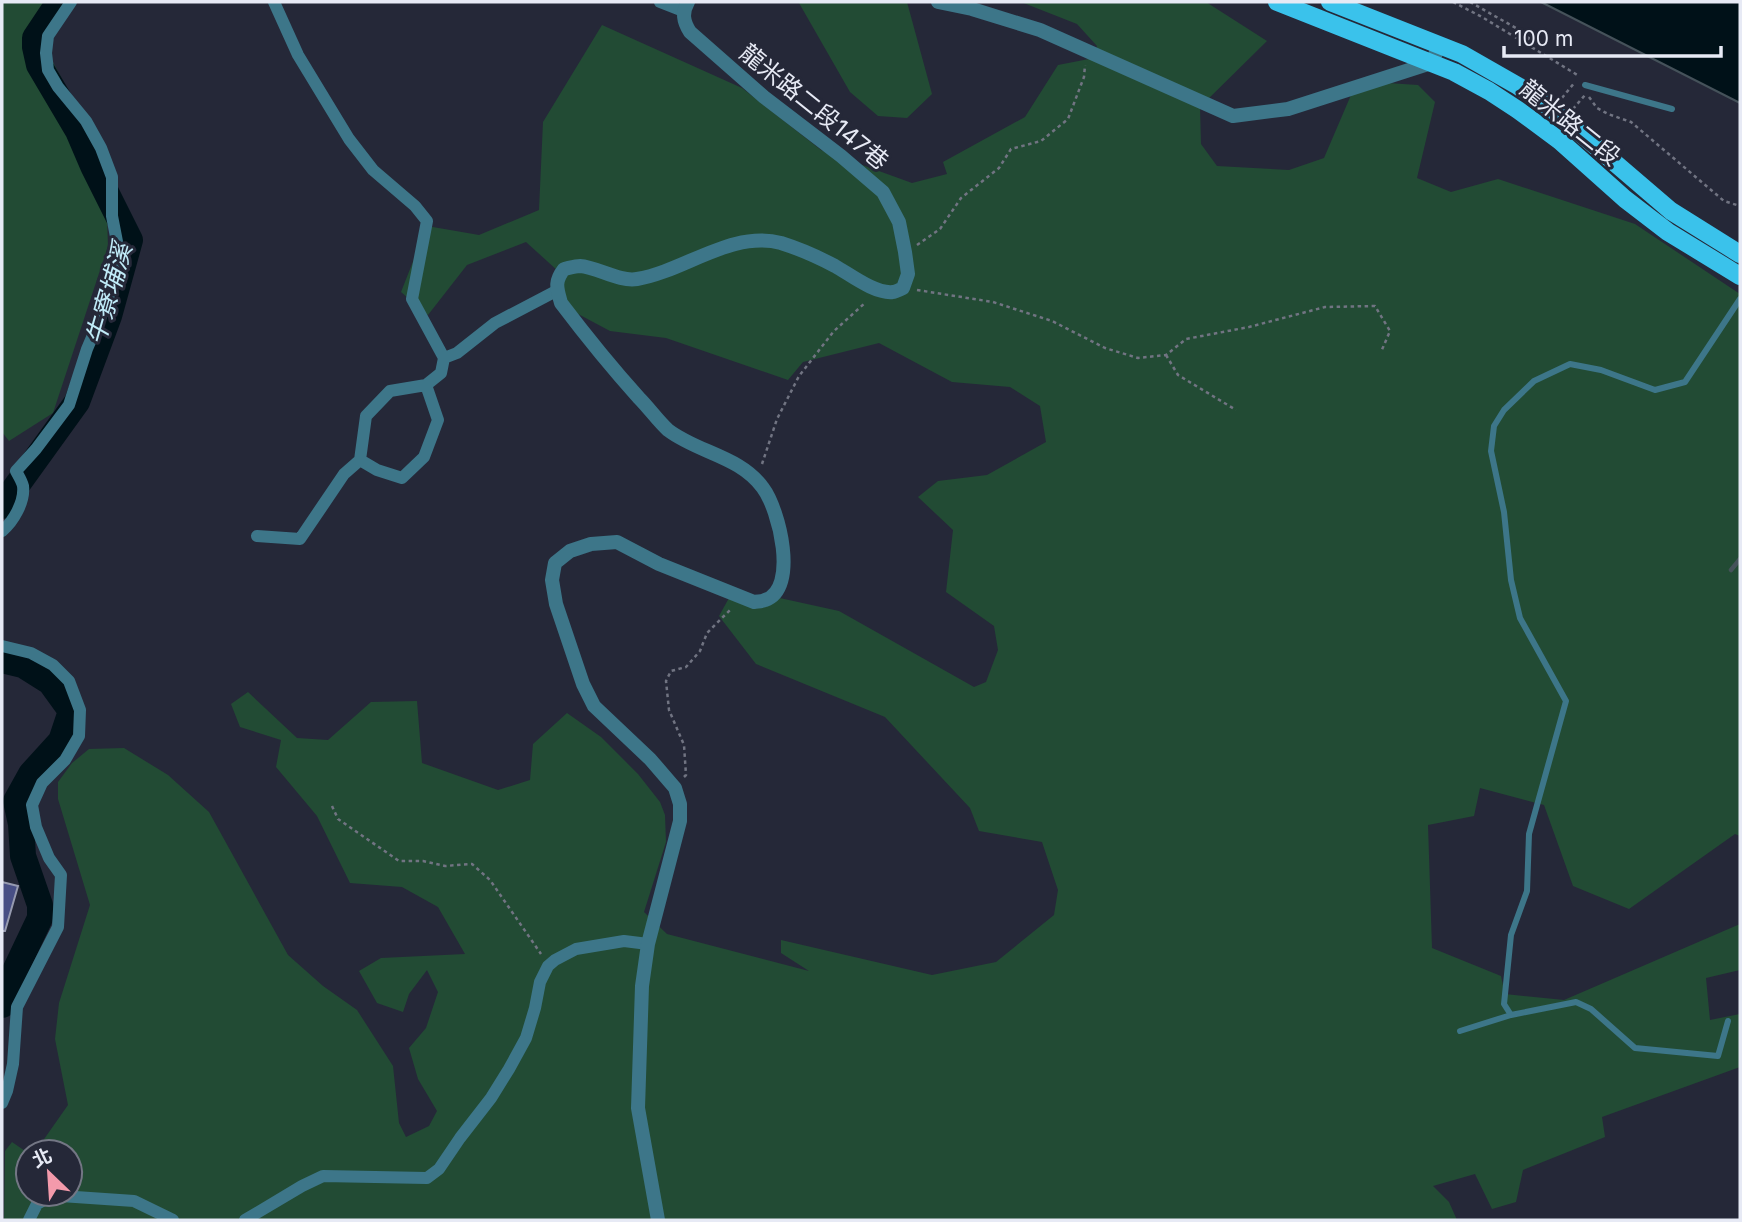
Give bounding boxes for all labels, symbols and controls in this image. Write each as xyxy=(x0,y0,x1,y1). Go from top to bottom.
scale bar xyxy=(1504,14,1721,58)
text: 100 m xyxy=(1514,26,1573,51)
street label: 龍米路二段147巷 xyxy=(734,38,894,175)
street label: 龍米路二段 xyxy=(1515,74,1626,172)
water label: 牛寮埔溪 xyxy=(79,236,139,348)
north arrow xyxy=(14,1138,84,1208)
text: 北 xyxy=(29,1144,56,1172)

